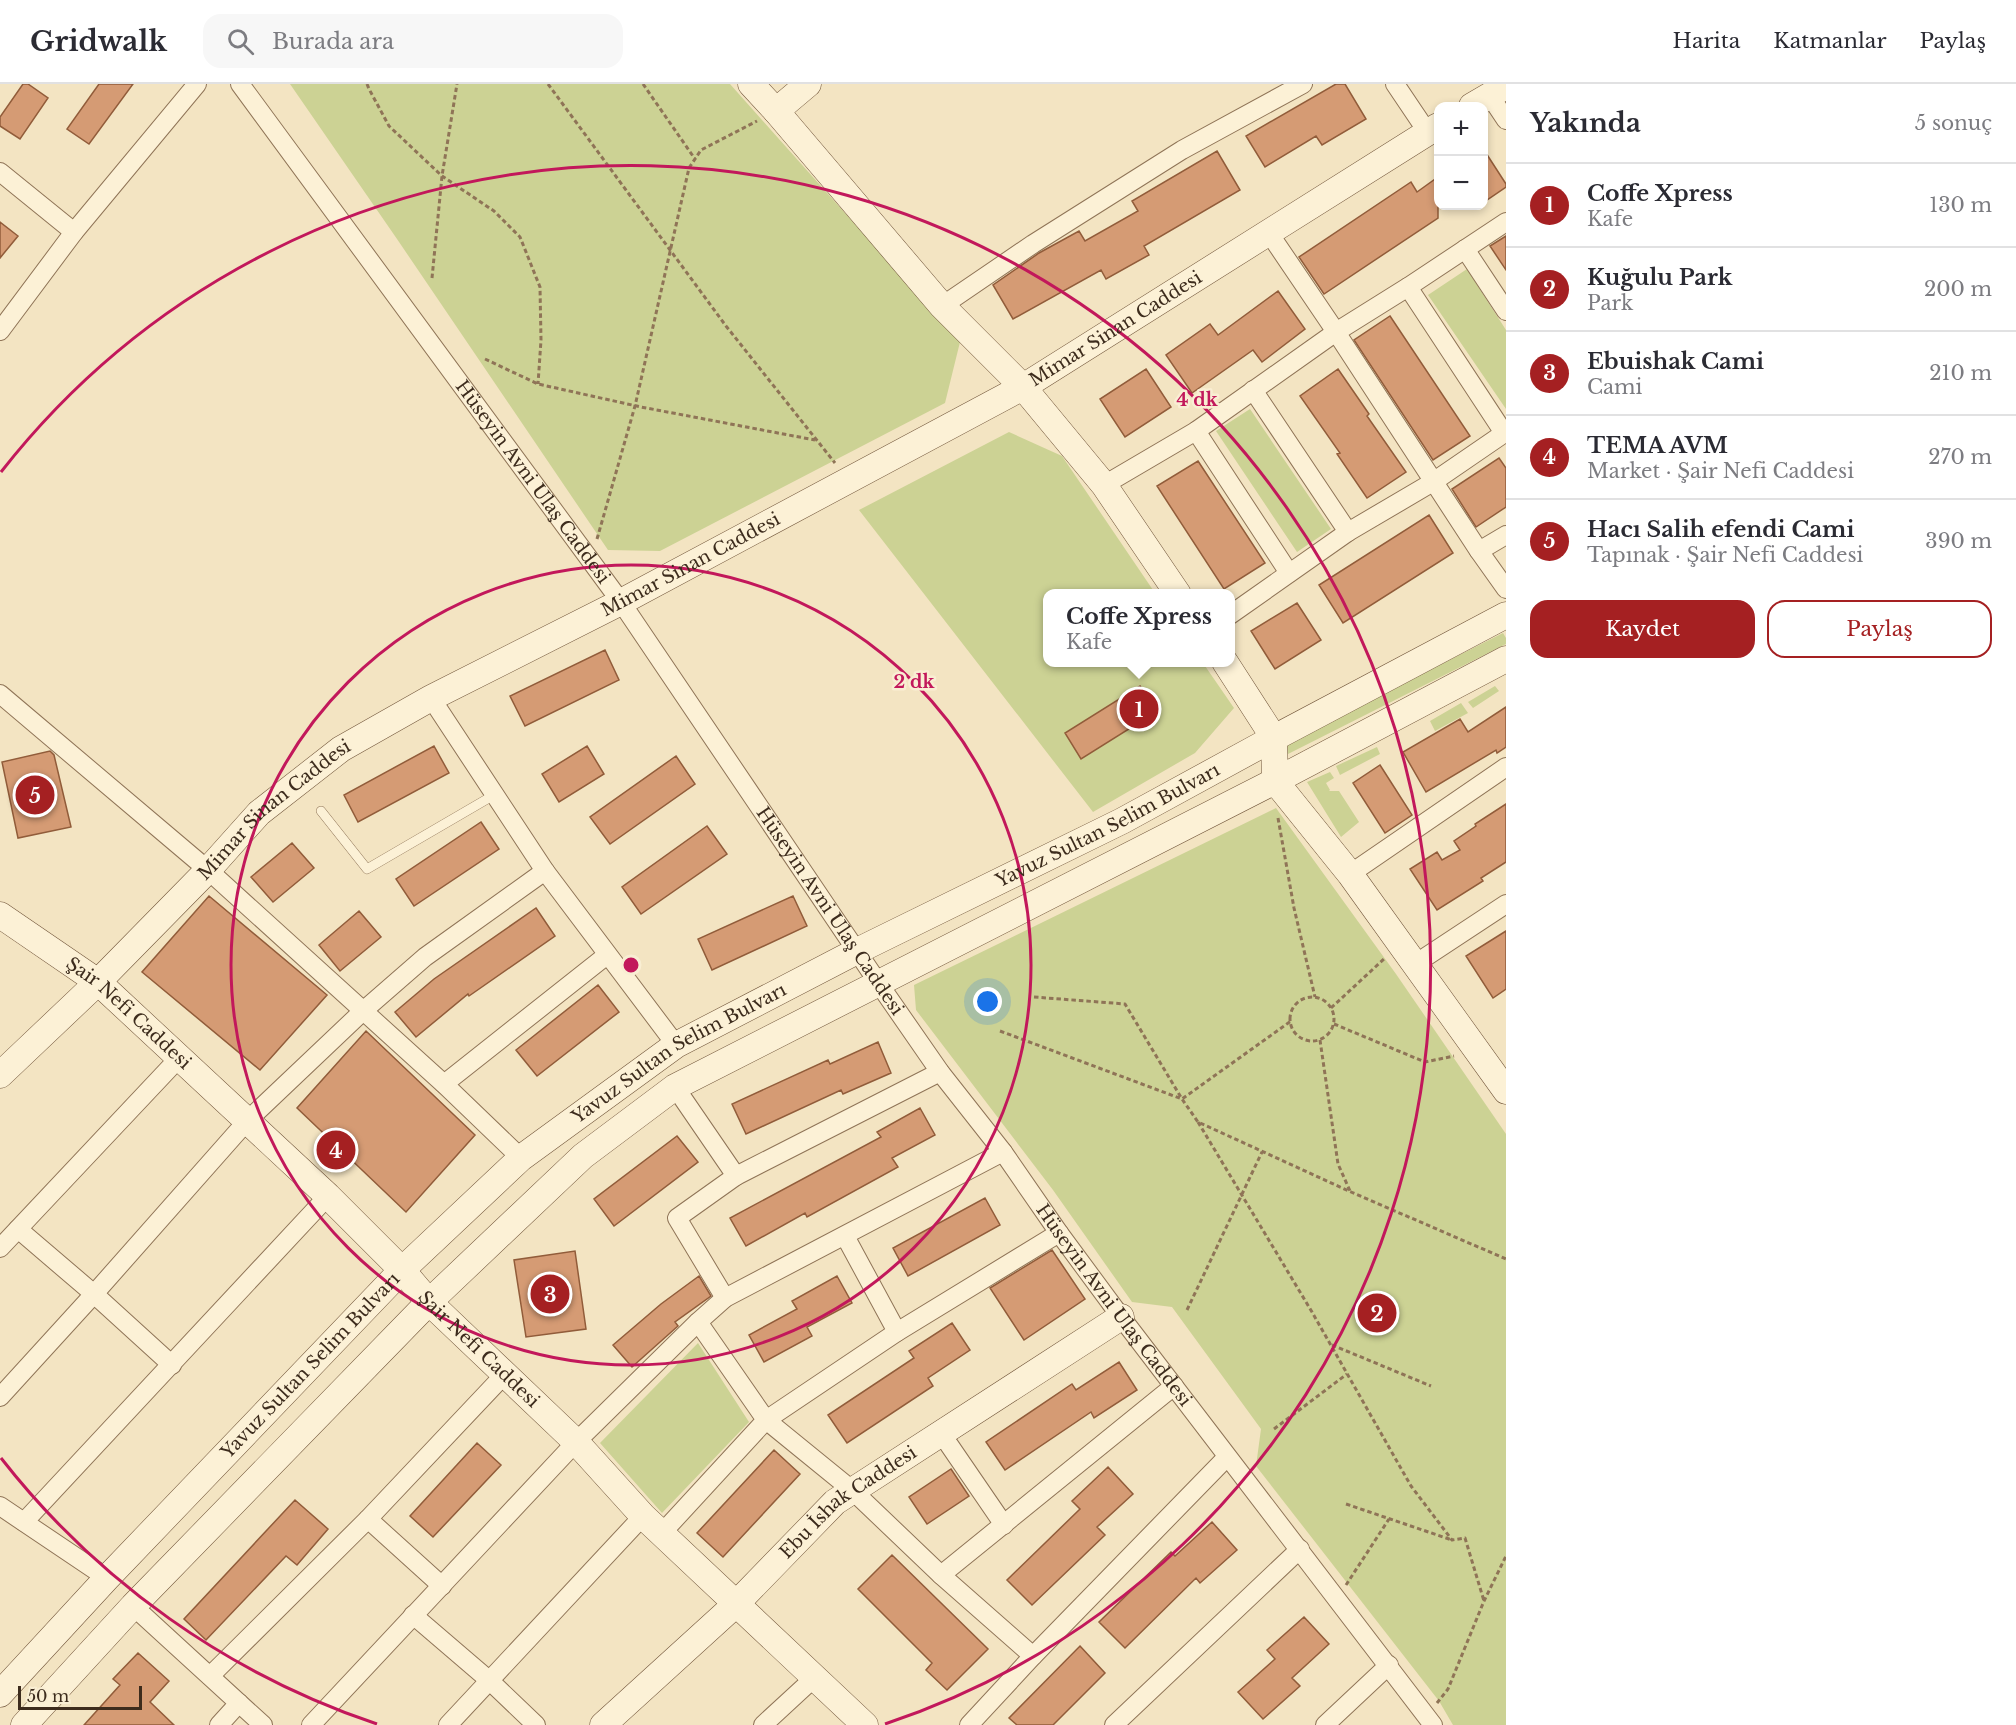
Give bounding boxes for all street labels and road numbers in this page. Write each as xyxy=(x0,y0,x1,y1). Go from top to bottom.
street label: Mimar Sinan Caddesi xyxy=(1025,266,1206,391)
street label: Hüseyin Avni Ulaş Caddesi xyxy=(451,376,615,588)
street label: Mimar Sinan Caddesi xyxy=(598,508,784,621)
street label: Mimar Sinan Caddesi xyxy=(193,735,354,885)
street label: Yavuz Sultan Selim Bulvarı xyxy=(991,759,1224,893)
street label: Hüseyin Avni Ulaş Caddesi xyxy=(752,803,908,1019)
street label: Şair Nefi Caddesi xyxy=(62,952,195,1074)
street label: Yavuz Sultan Selim Bulvarı xyxy=(567,979,790,1129)
street label: Hüseyin Avni Ulaş Caddesi xyxy=(1031,1200,1196,1411)
street label: Yavuz Sultan Selim Bulvarı xyxy=(216,1268,404,1464)
street label: Şair Nefi Caddesi xyxy=(413,1286,544,1412)
street label: Ebu İshak Caddesi xyxy=(775,1441,921,1563)

